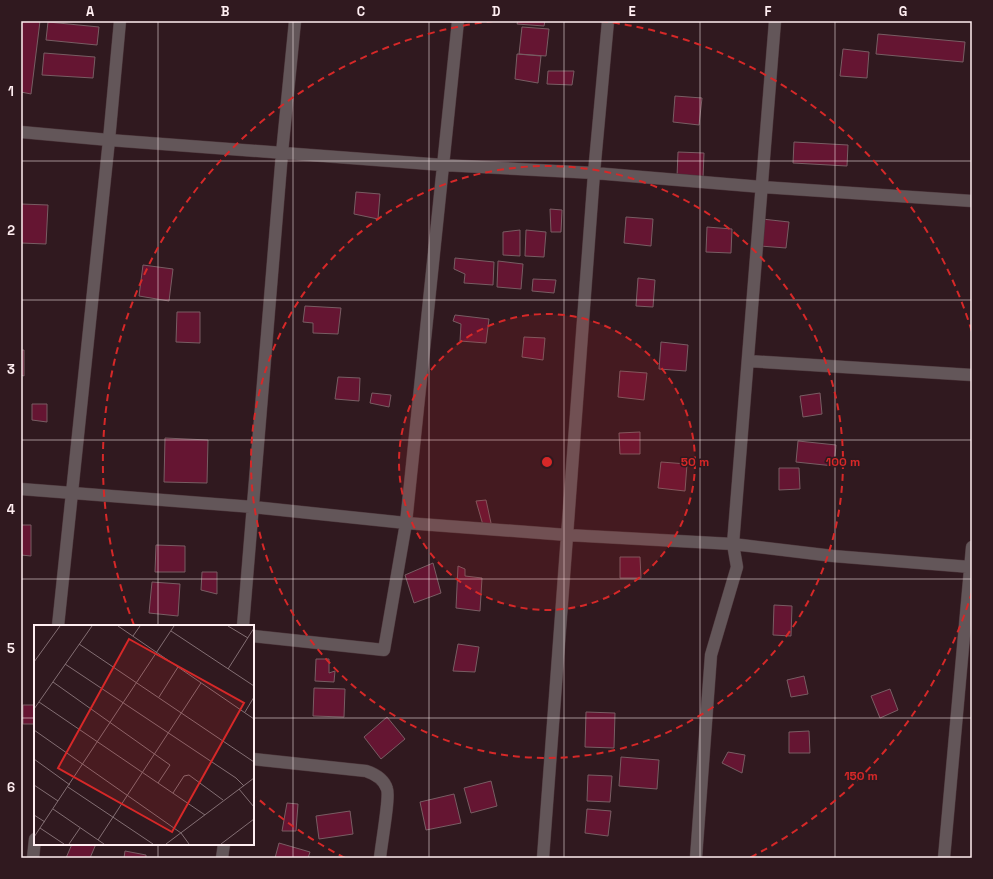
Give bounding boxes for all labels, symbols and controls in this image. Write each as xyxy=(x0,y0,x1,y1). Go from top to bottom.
text: A xyxy=(86,3,95,20)
text: B xyxy=(221,3,230,20)
text: C xyxy=(357,3,365,20)
text: D xyxy=(492,3,501,20)
text: E xyxy=(628,3,636,20)
text: F xyxy=(765,3,772,20)
text: G xyxy=(899,3,907,20)
text: 1 xyxy=(8,83,14,100)
text: 2 xyxy=(7,222,15,239)
text: 3 xyxy=(7,361,15,378)
text: 50 m xyxy=(681,454,709,470)
text: 100 m xyxy=(826,454,860,470)
centre of rings xyxy=(540,455,554,469)
text: 4 xyxy=(7,501,15,518)
inset map xyxy=(34,625,254,845)
text: 5 xyxy=(7,640,15,657)
text: 150 m xyxy=(844,768,878,784)
text: 6 xyxy=(7,779,15,796)

